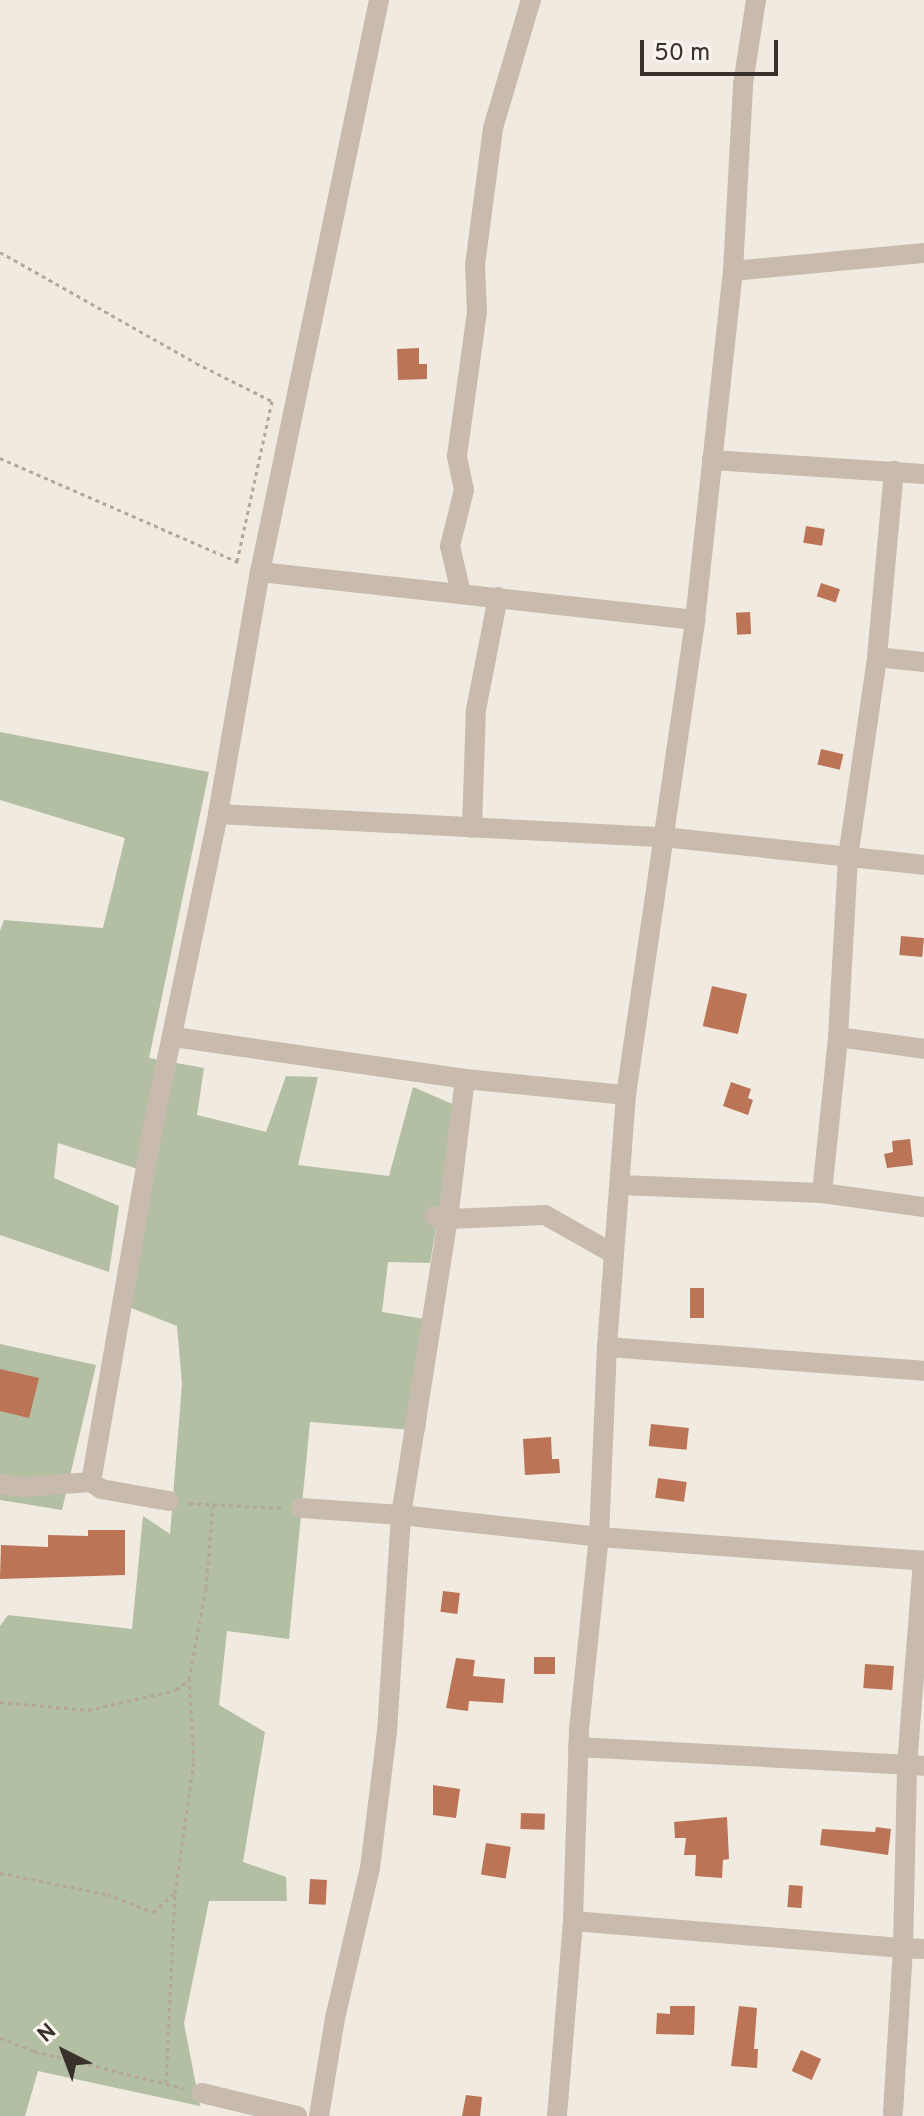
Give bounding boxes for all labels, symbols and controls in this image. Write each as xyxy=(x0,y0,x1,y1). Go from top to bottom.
scale bar xyxy=(644,24,782,74)
text: 50 m xyxy=(654,39,710,69)
north arrow xyxy=(24,2012,104,2092)
text: N xyxy=(33,2018,63,2049)

